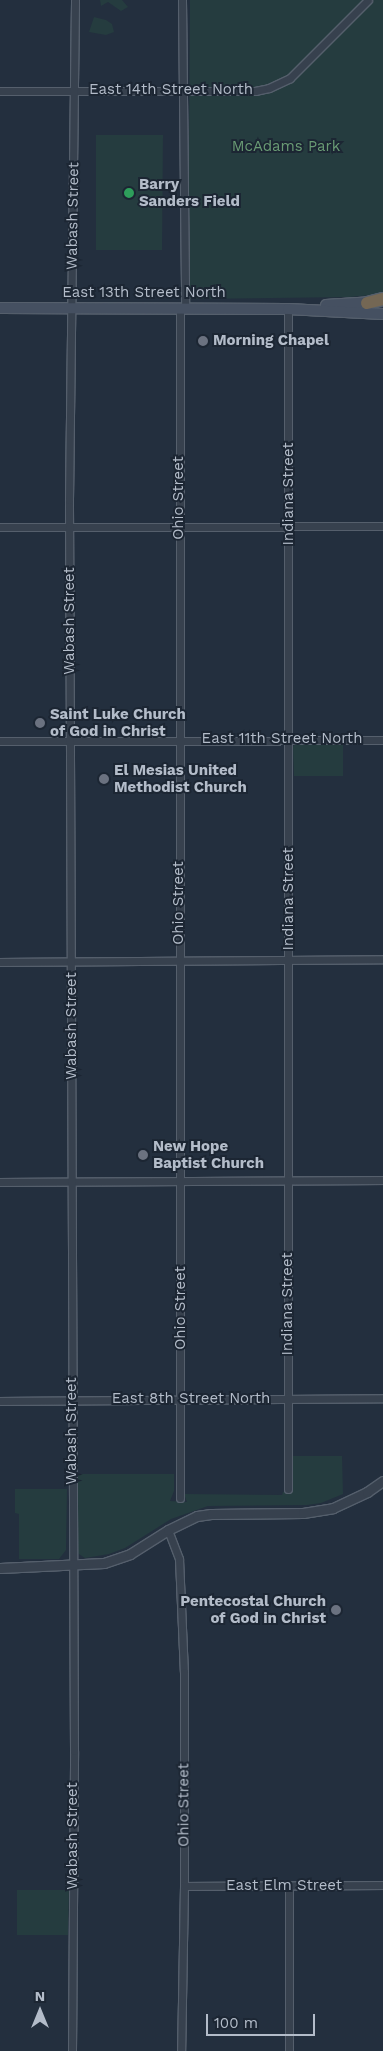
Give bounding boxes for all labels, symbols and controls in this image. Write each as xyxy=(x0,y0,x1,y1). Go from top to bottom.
street label: East 14th Street North xyxy=(89,81,253,99)
park label: McAdams Park xyxy=(232,138,340,156)
street label: Wabash Street xyxy=(63,162,83,270)
place label: Barry Sanders Field xyxy=(139,175,240,210)
marker: Barry Sanders Field xyxy=(123,187,135,199)
street label: East 13th Street North xyxy=(62,284,226,302)
place label: Morning Chapel xyxy=(213,332,329,350)
marker: Morning Chapel xyxy=(197,335,209,347)
street label: Indiana Street xyxy=(280,442,298,546)
street label: Ohio Street xyxy=(170,456,188,540)
street label: Wabash Street xyxy=(61,567,79,675)
place label: Saint Luke Church of God in Christ xyxy=(50,705,186,740)
marker: Saint Luke Church of God in Christ xyxy=(34,717,46,729)
street label: East 11th Street North xyxy=(201,730,363,748)
place label: El Mesias United Methodist Church xyxy=(114,761,247,796)
marker: El Mesias United Methodist Church xyxy=(98,773,110,785)
street label: Indiana Street xyxy=(280,847,298,951)
street label: Ohio Street xyxy=(170,861,188,945)
street label: Wabash Street xyxy=(63,972,81,1080)
place label: New Hope Baptist Church xyxy=(153,1137,264,1172)
marker: New Hope Baptist Church xyxy=(137,1149,149,1161)
street label: Indiana Street xyxy=(279,1252,297,1356)
street label: Ohio Street xyxy=(172,1266,190,1350)
street label: Wabash Street xyxy=(63,1377,81,1485)
street label: East 8th Street North xyxy=(112,1390,270,1408)
place label: Pentecostal Church of God in Christ xyxy=(180,1592,326,1627)
marker: Pentecostal Church of God in Christ xyxy=(330,1604,342,1616)
street label: Ohio Street xyxy=(175,1763,193,1847)
street label: Wabash Street xyxy=(64,1782,82,1890)
street label: East Elm Street xyxy=(226,1877,342,1895)
north arrow xyxy=(15,1986,65,2036)
text: N xyxy=(35,1988,45,2004)
scale bar xyxy=(208,2004,317,2036)
text: 100 m xyxy=(214,2014,258,2032)

